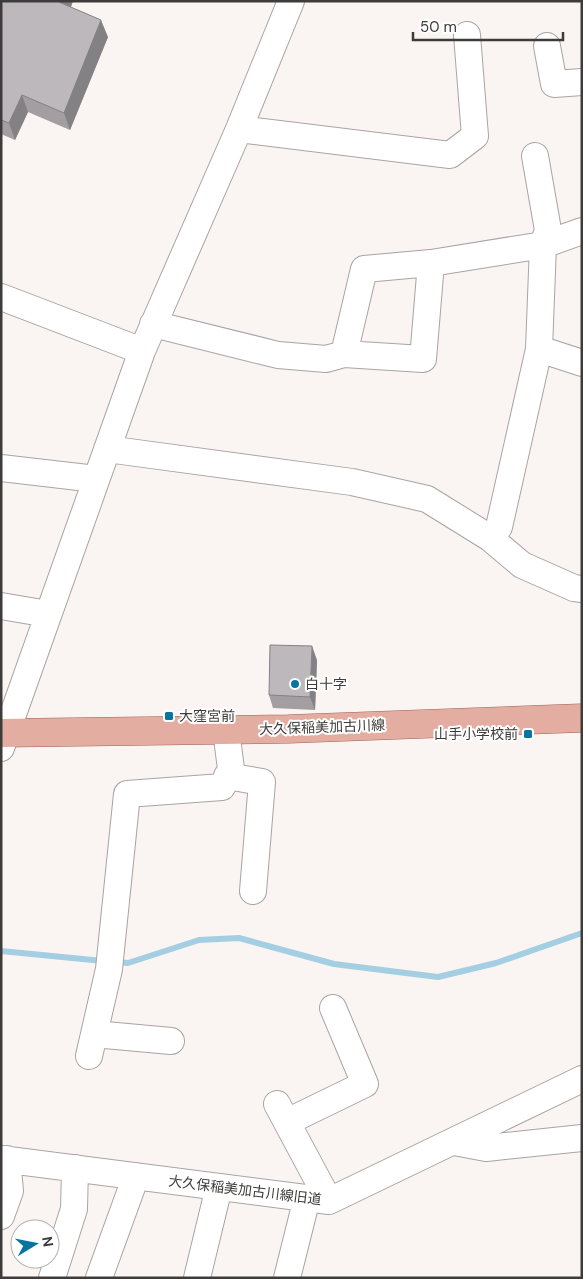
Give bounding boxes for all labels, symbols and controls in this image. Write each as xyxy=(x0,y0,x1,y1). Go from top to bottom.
scale bar xyxy=(413,10,563,42)
text: 50 m xyxy=(420,17,457,37)
place label: 白十字 xyxy=(305,675,347,693)
marker: 白十字 xyxy=(289,678,301,690)
place label: 大窪宮前 xyxy=(179,707,235,725)
marker: 大窪宮前 xyxy=(163,710,175,722)
street label: 大久保稲美加古川線 xyxy=(259,716,385,738)
place label: 山手小学校前 xyxy=(434,725,518,743)
marker: 山手小学校前 xyxy=(522,728,534,740)
street label: 大久保稲美加古川線旧道 xyxy=(167,1172,323,1208)
north arrow xyxy=(10,1219,60,1269)
text: N xyxy=(38,1235,58,1248)

